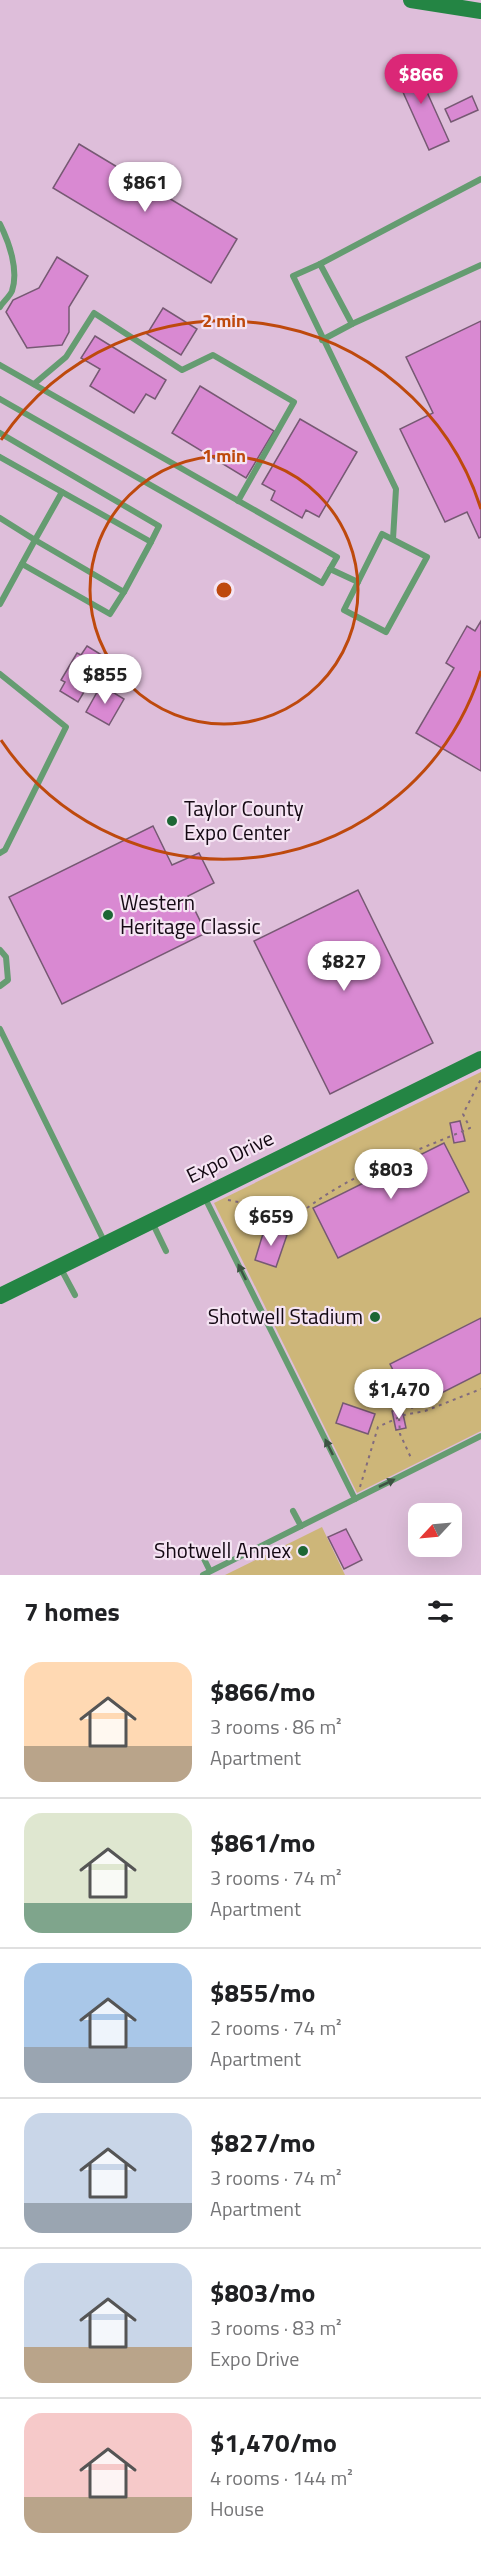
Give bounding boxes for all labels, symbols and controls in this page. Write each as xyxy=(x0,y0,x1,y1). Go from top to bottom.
pin: $866 xyxy=(385,54,457,105)
text: $866 xyxy=(399,58,443,89)
pin: $861 xyxy=(109,162,181,213)
text: $861 xyxy=(123,166,167,197)
text: 2 min xyxy=(202,307,246,334)
text: 1 min xyxy=(202,442,246,469)
centre of rings xyxy=(214,580,234,600)
pin: $855 xyxy=(69,654,141,705)
text: $855 xyxy=(83,658,127,689)
place label: Taylor County Expo Center xyxy=(184,792,304,848)
marker: Taylor County Expo Center xyxy=(165,814,179,828)
place label: Western Heritage Classic xyxy=(120,886,261,942)
marker: Western Heritage Classic xyxy=(101,908,115,922)
pin: $827 xyxy=(308,941,380,992)
text: $827 xyxy=(322,945,366,976)
street label: Expo Drive xyxy=(180,1121,279,1191)
pin: $803 xyxy=(355,1149,427,1200)
text: $803 xyxy=(369,1153,413,1184)
pin: $659 xyxy=(235,1196,307,1247)
text: $659 xyxy=(249,1200,293,1231)
one-way arrow xyxy=(237,1263,247,1280)
place label: Shotwell Stadium xyxy=(208,1300,363,1332)
marker: Shotwell Stadium xyxy=(368,1310,382,1324)
pin: $1,470 xyxy=(350,1369,448,1420)
text: $1,470 xyxy=(368,1373,430,1404)
one-way arrow xyxy=(324,1438,333,1455)
one-way arrow xyxy=(378,1478,395,1488)
north arrow xyxy=(408,1503,462,1557)
map controls xyxy=(408,1503,462,1557)
place label: Shotwell Annex xyxy=(154,1534,291,1566)
marker: Shotwell Annex xyxy=(296,1544,310,1558)
text: 7 homes xyxy=(24,1592,120,1631)
icon: filters xyxy=(424,1595,457,1628)
text: $866/mo xyxy=(210,1672,315,1711)
icon: home xyxy=(72,1686,144,1758)
text: 3 rooms · 86 m² xyxy=(210,1711,342,1742)
text: Apartment xyxy=(210,1742,301,1773)
text: $861/mo xyxy=(210,1823,315,1862)
icon: home xyxy=(72,1837,144,1909)
text: 3 rooms · 74 m² xyxy=(210,1862,342,1893)
text: Apartment xyxy=(210,1893,301,1924)
text: $855/mo xyxy=(210,1973,315,2012)
icon: home xyxy=(72,1987,144,2059)
text: 2 rooms · 74 m² xyxy=(210,2012,342,2043)
text: Apartment xyxy=(210,2043,301,2074)
text: $827/mo xyxy=(210,2123,315,2162)
icon: home xyxy=(72,2137,144,2209)
text: 3 rooms · 74 m² xyxy=(210,2162,342,2193)
text: Apartment xyxy=(210,2193,301,2224)
text: $803/mo xyxy=(210,2273,315,2312)
icon: home xyxy=(72,2287,144,2359)
text: 3 rooms · 83 m² xyxy=(210,2312,342,2343)
text: Expo Drive xyxy=(210,2343,299,2374)
text: $1,470/mo xyxy=(210,2423,337,2462)
icon: home xyxy=(72,2437,144,2509)
text: 4 rooms · 144 m² xyxy=(210,2462,353,2493)
text: House xyxy=(210,2493,264,2524)

